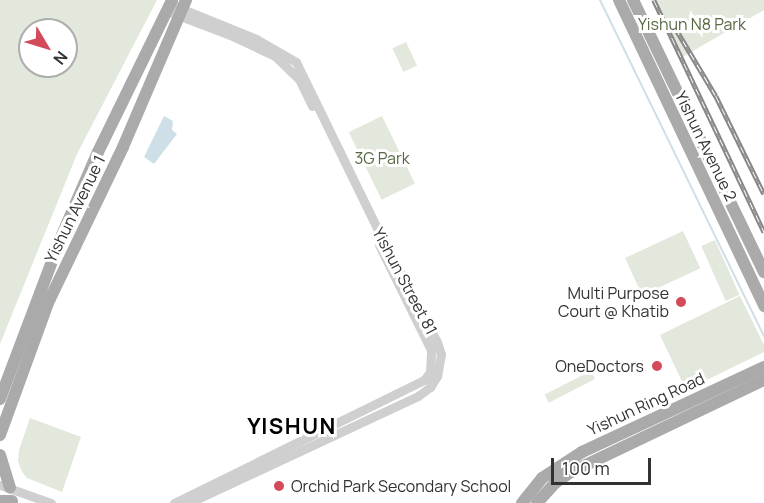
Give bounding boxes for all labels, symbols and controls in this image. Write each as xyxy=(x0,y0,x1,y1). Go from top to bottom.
park label: Yishun N8 Park xyxy=(638,14,746,34)
north arrow xyxy=(18,18,78,78)
text: N xyxy=(48,47,73,69)
street label: Yishun Avenue 2 xyxy=(671,88,741,204)
park label: 3G Park xyxy=(354,148,410,168)
street label: Yishun Avenue 1 xyxy=(41,152,109,266)
street label: Yishun Street 81 xyxy=(369,224,441,338)
place label: Multi Purpose Court @ Khatib xyxy=(558,283,669,321)
marker: Multi Purpose Court @ Khatib xyxy=(674,295,688,309)
place label: OneDoctors xyxy=(555,356,644,376)
marker: OneDoctors xyxy=(648,357,666,375)
street label: Yishun Ring Road xyxy=(585,369,707,439)
district label: YISHUN xyxy=(247,414,337,440)
scale bar xyxy=(554,446,654,484)
text: 100 m xyxy=(562,456,610,480)
place label: Orchid Park Secondary School xyxy=(291,476,511,496)
marker: Orchid Park Secondary School xyxy=(272,479,286,493)

